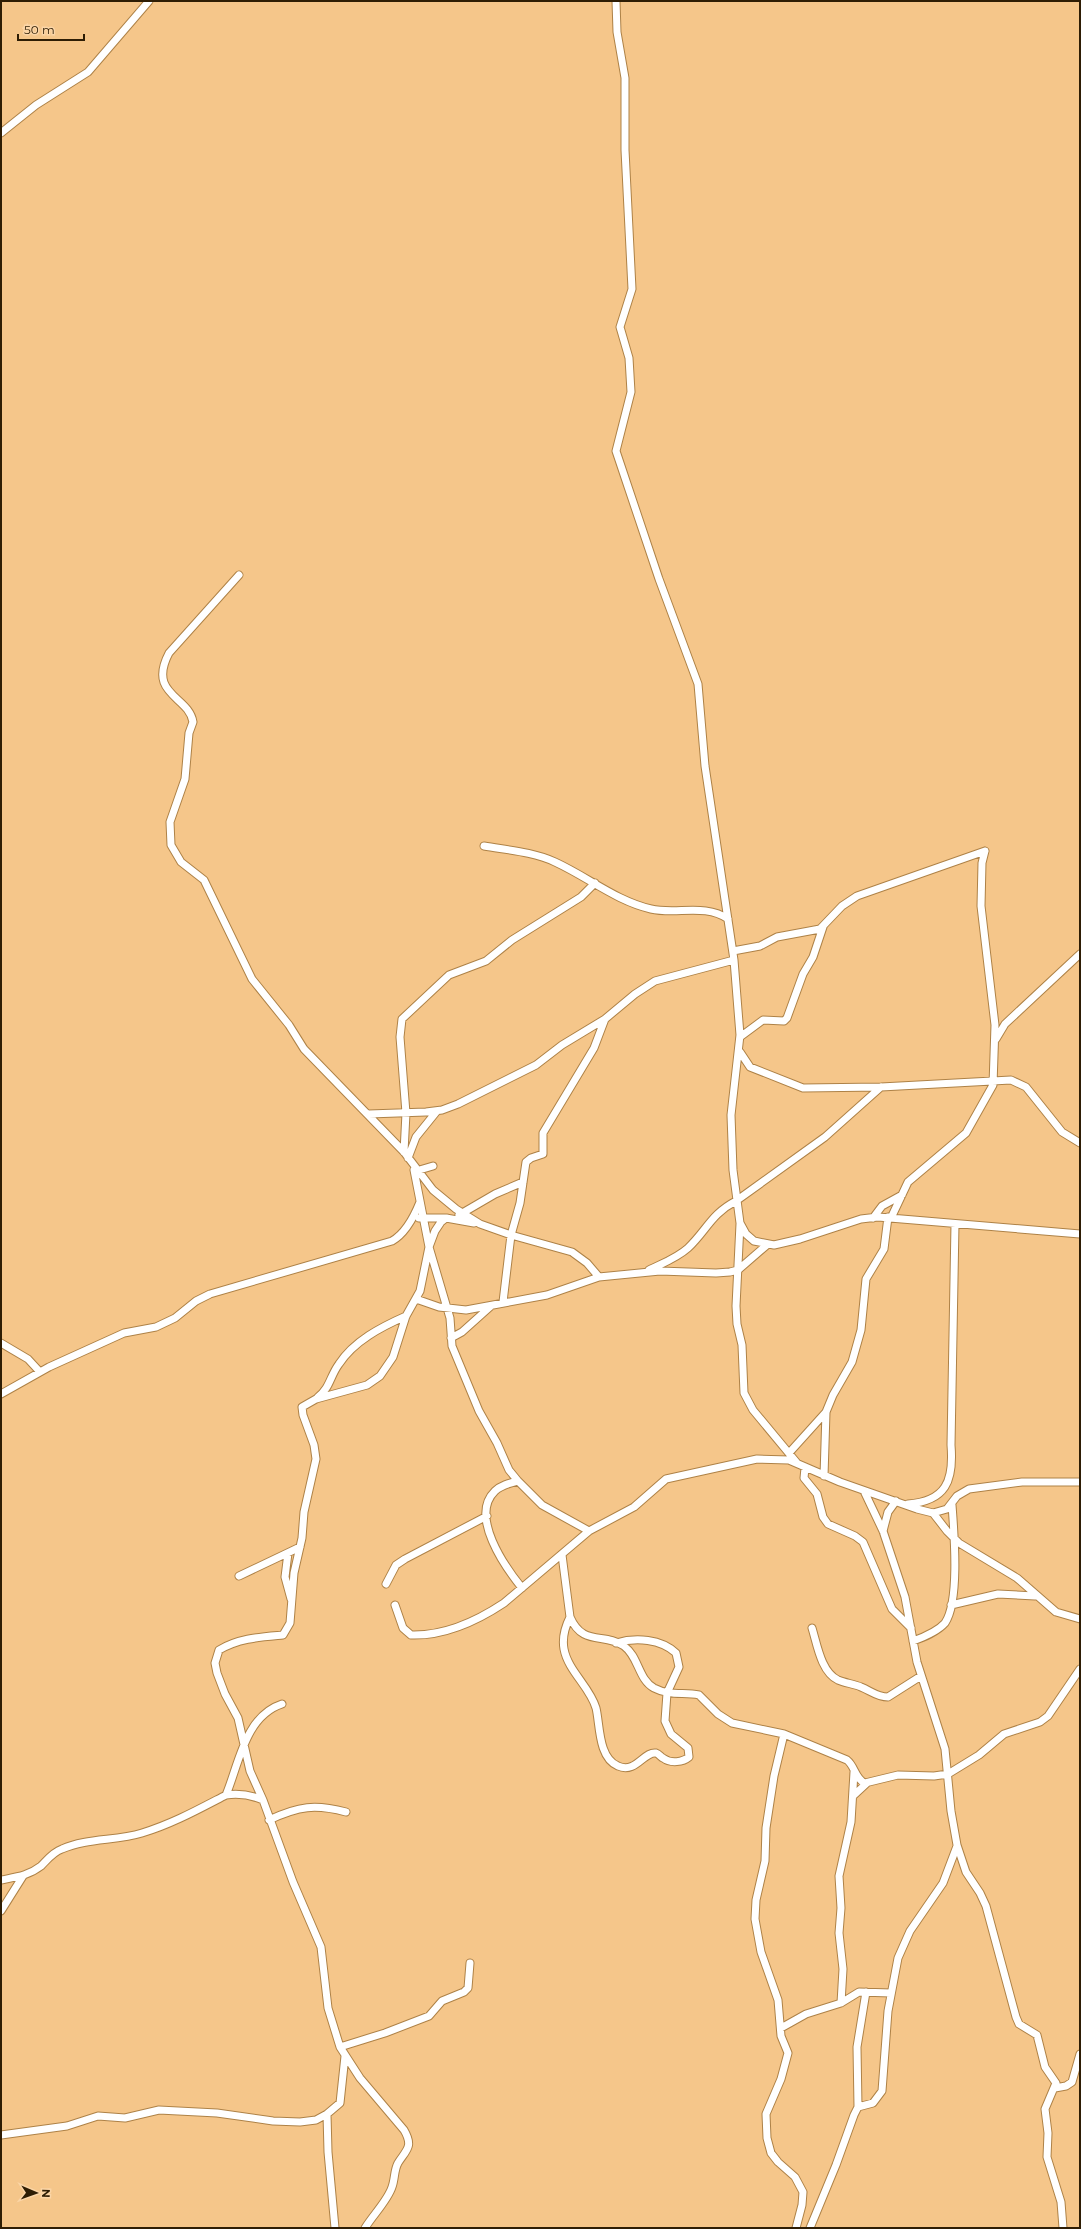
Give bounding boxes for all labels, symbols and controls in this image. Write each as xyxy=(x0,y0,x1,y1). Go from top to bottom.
scale bar xyxy=(18,16,84,42)
text: 50 m xyxy=(24,22,55,37)
north arrow xyxy=(16,2173,56,2213)
text: N xyxy=(39,2189,53,2198)

